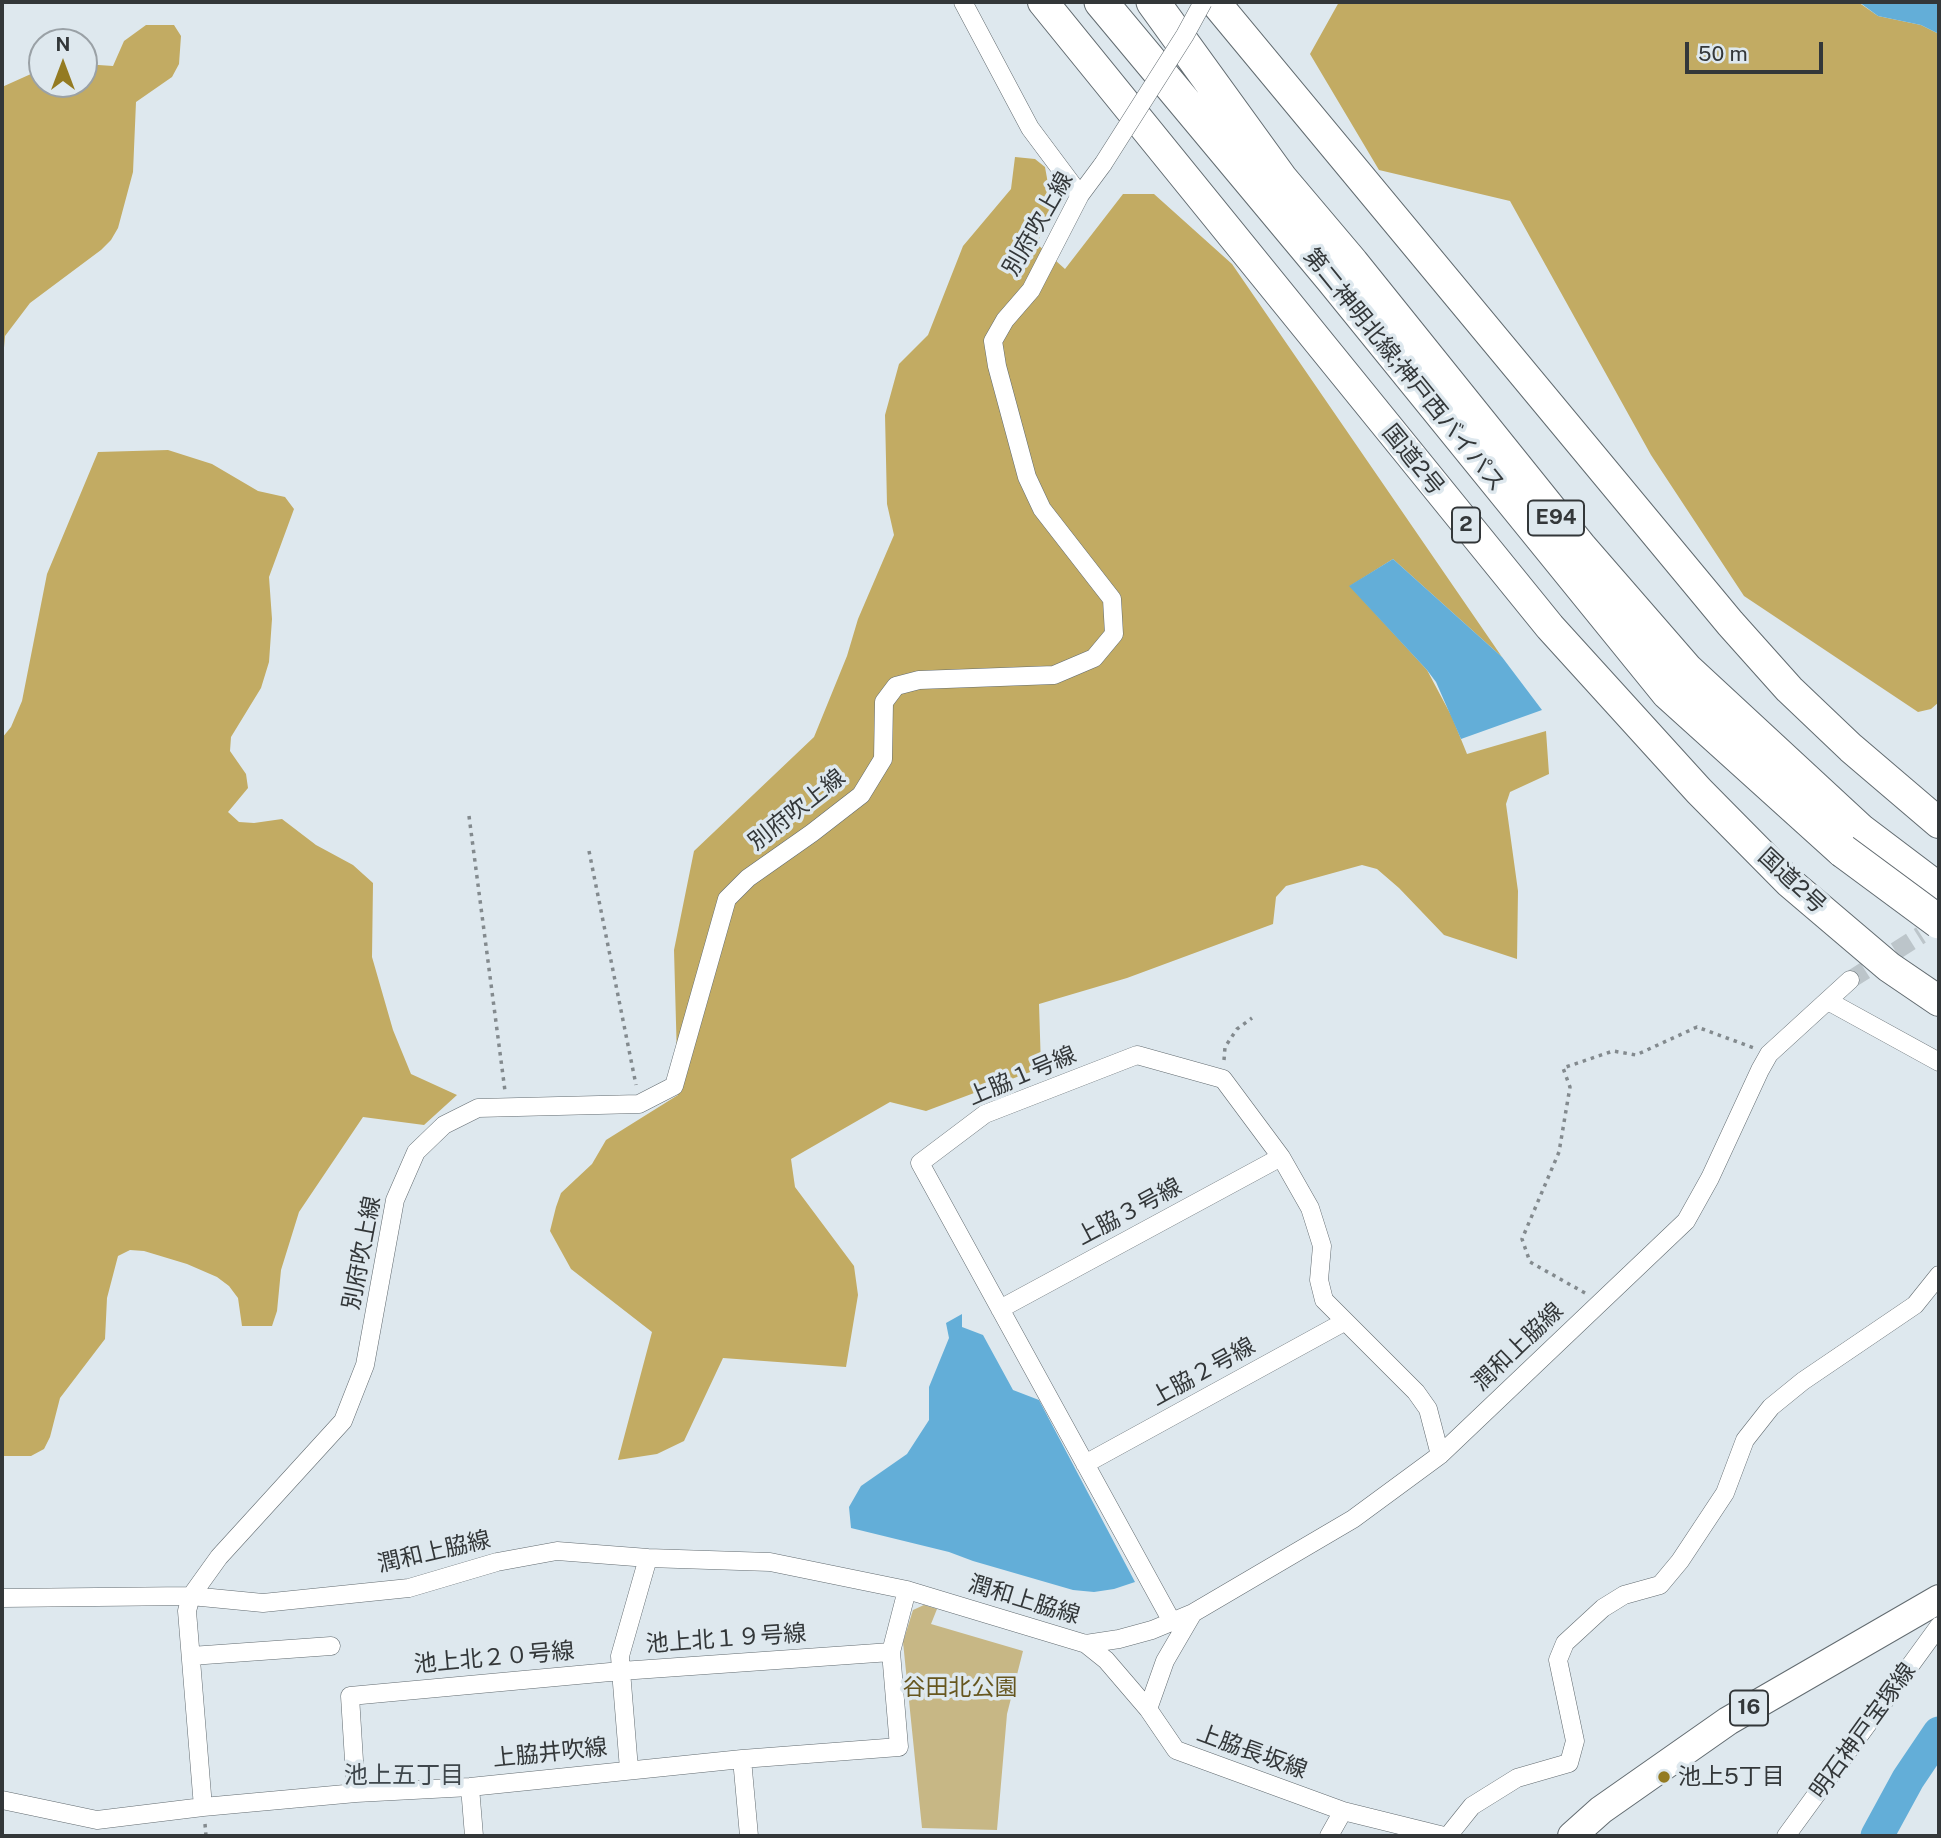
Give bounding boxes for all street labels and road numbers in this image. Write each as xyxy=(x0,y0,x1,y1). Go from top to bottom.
street label: 別府吹上線 xyxy=(997,167,1079,281)
street label: 第二神明北線;神戸西バイパス xyxy=(1297,243,1511,497)
street label: 国道2号 xyxy=(1376,419,1450,501)
road number: E94 xyxy=(1528,500,1584,536)
road number: 2 xyxy=(1452,508,1480,542)
street label: 別府吹上線 xyxy=(743,764,851,856)
street label: 国道2号 xyxy=(1752,843,1832,919)
street label: 上脇１号線 xyxy=(964,1041,1080,1111)
street label: 上脇３号線 xyxy=(1072,1173,1186,1251)
street label: 別府吹上線 xyxy=(337,1194,387,1312)
street label: 潤和上脇線 xyxy=(1467,1297,1569,1397)
street label: 上脇２号線 xyxy=(1146,1332,1260,1412)
street label: 潤和上脇線 xyxy=(375,1526,493,1578)
street label: 潤和上脇線 xyxy=(965,1570,1083,1630)
street label: 池上北１９号線 xyxy=(645,1620,807,1658)
street label: 池上北２０号線 xyxy=(413,1637,575,1679)
street label: 明石神戸宝塚線 xyxy=(1805,1658,1921,1804)
road number: 16 xyxy=(1730,1690,1768,1726)
street label: 上脇長坂線 xyxy=(1193,1719,1311,1785)
street label: 上脇井吹線 xyxy=(491,1733,609,1773)

